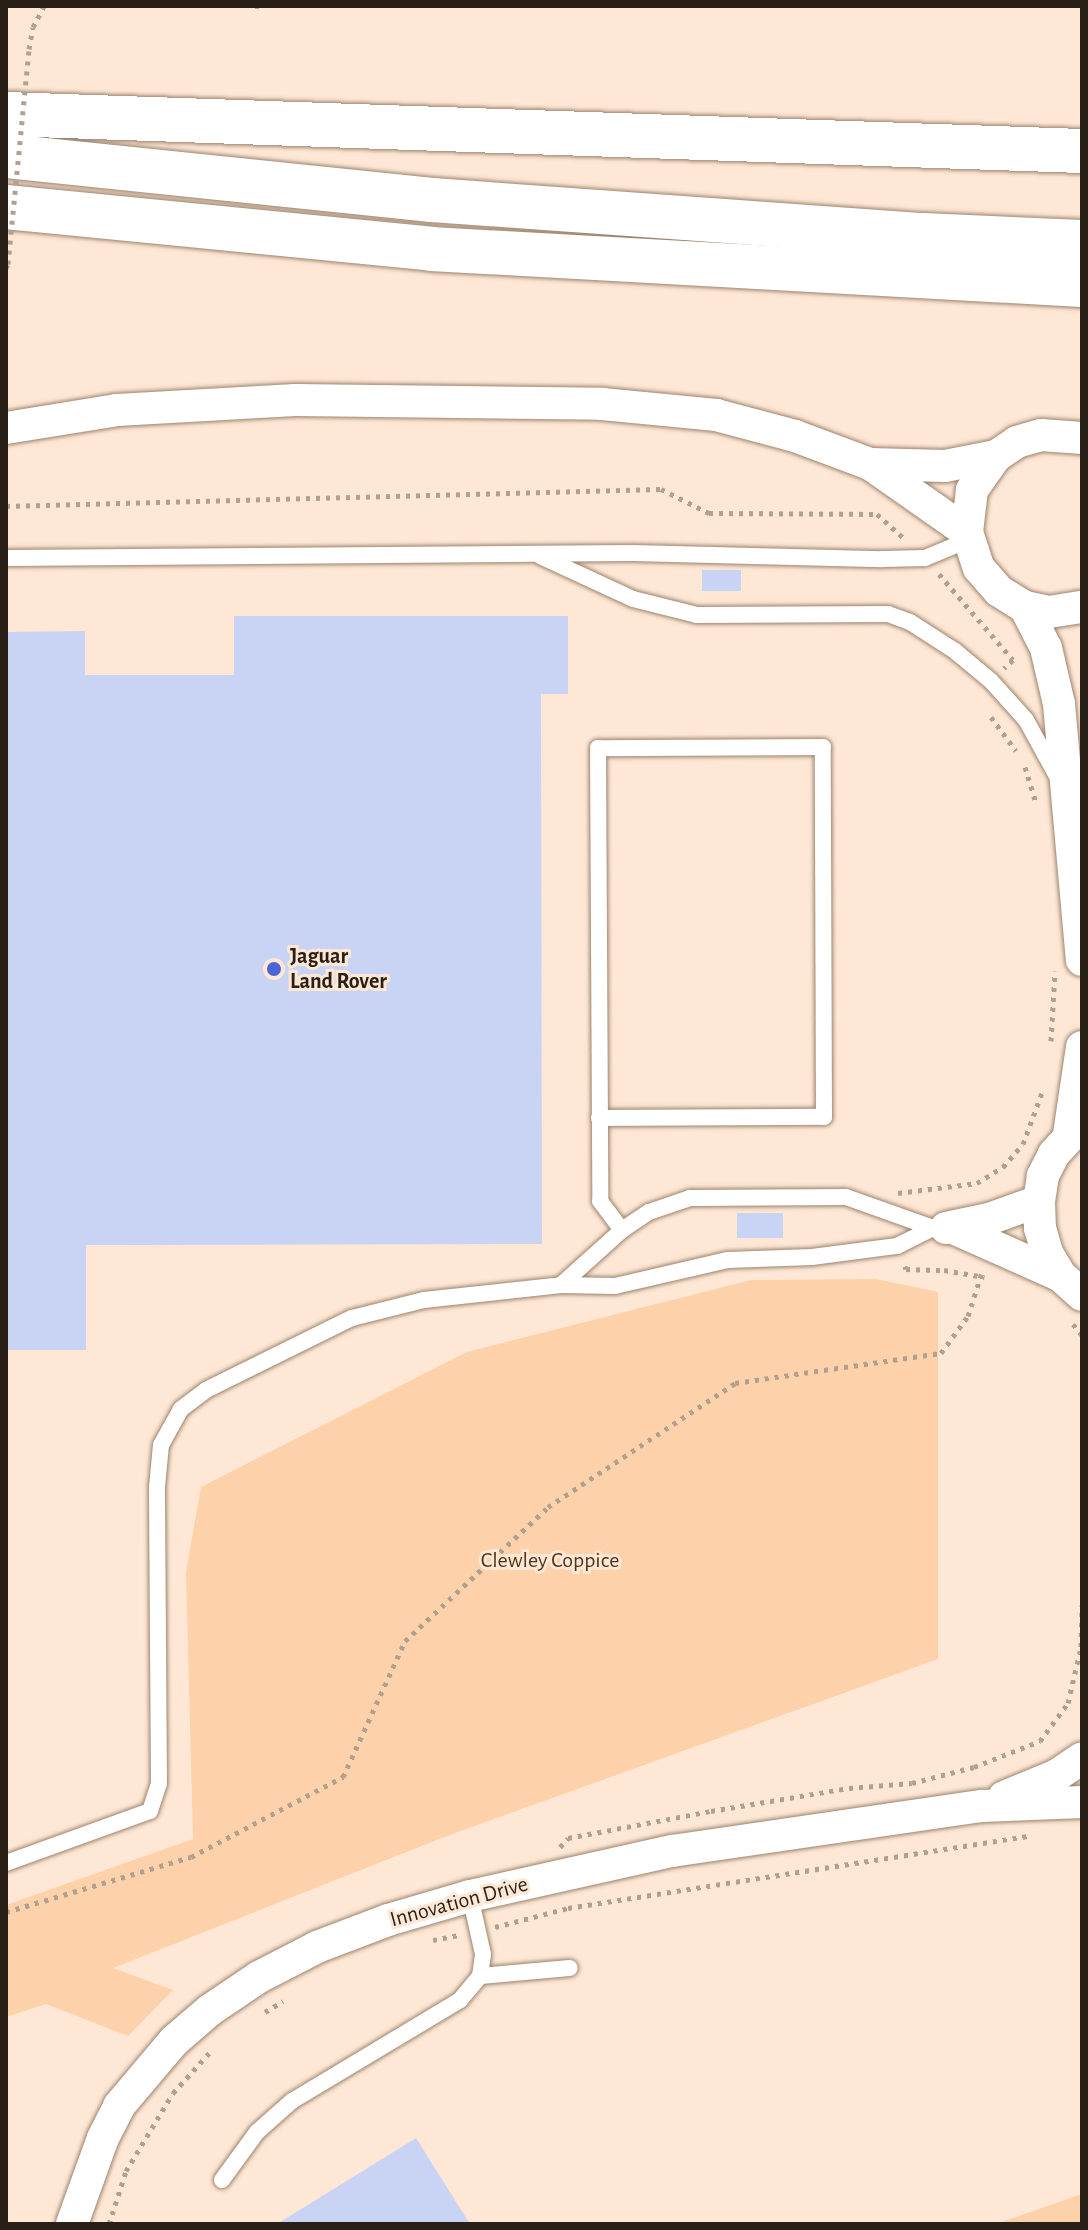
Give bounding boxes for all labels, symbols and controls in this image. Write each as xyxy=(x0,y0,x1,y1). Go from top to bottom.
place label: Jaguar Land Rover xyxy=(290,943,387,994)
marker: Jaguar Land Rover xyxy=(265,960,283,978)
park label: Clewley Coppice xyxy=(481,1548,619,1574)
street label: Innovation Drive xyxy=(387,1871,531,1933)

